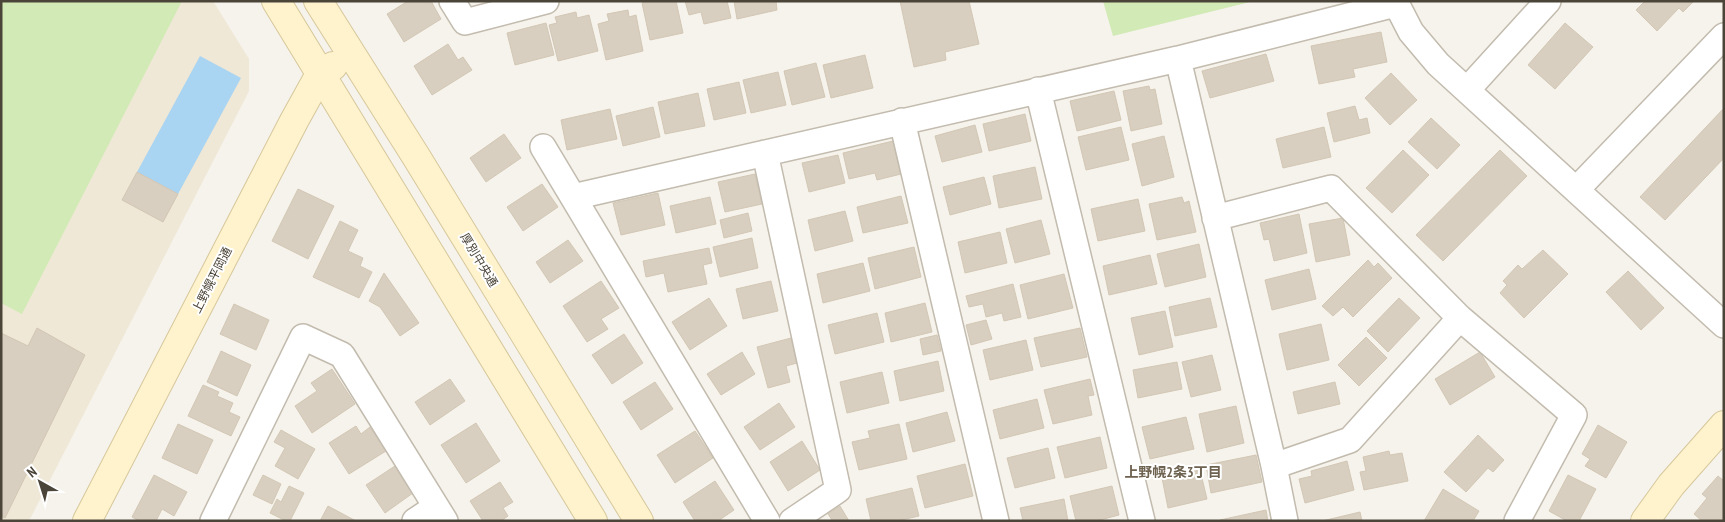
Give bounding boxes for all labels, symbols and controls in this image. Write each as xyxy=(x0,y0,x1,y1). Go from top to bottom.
street label: 厚別中央通 xyxy=(458,230,501,289)
street label: 上野幌平岡通 xyxy=(189,244,235,315)
north arrow xyxy=(15,457,65,507)
text: N xyxy=(23,463,40,481)
district label: 上野幌2条3丁目 xyxy=(1124,463,1222,481)

